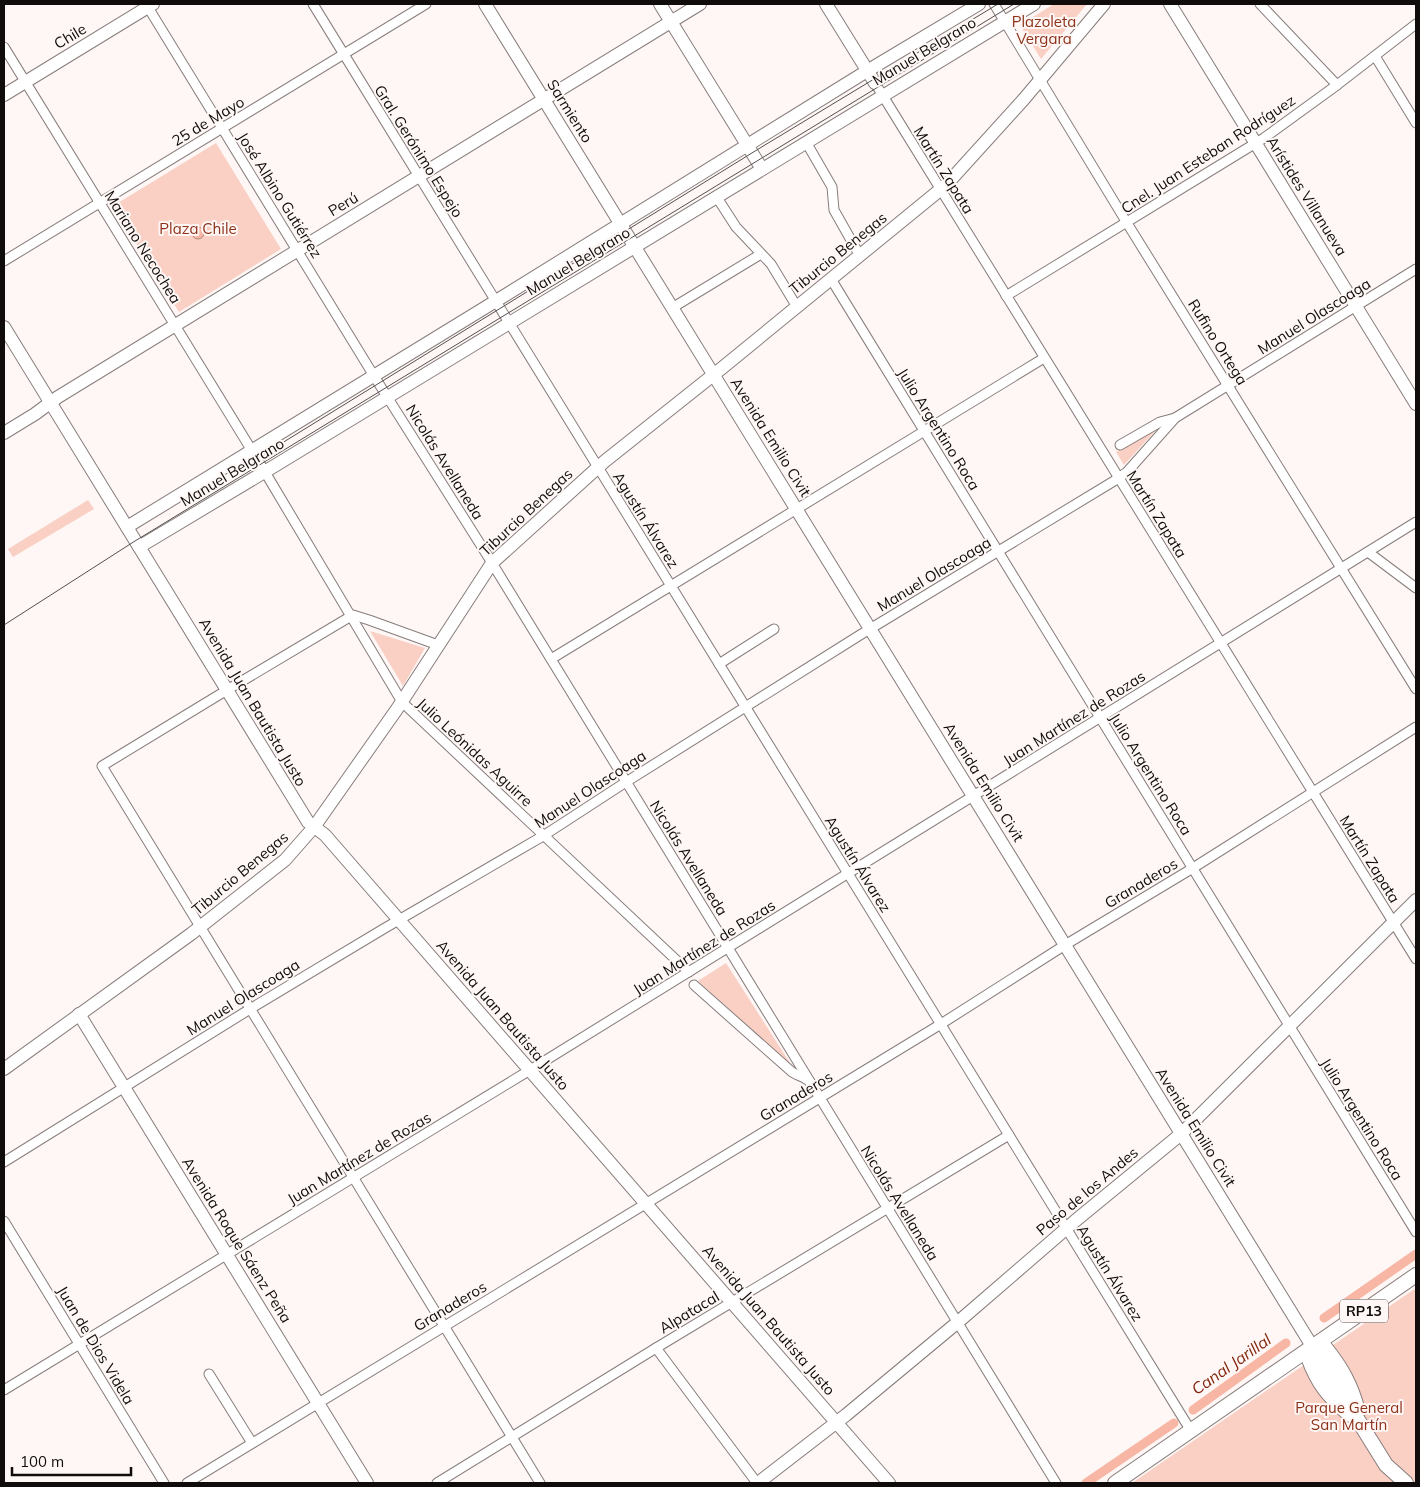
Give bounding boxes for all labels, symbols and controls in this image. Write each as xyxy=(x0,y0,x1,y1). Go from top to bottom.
park label: Plazoleta Vergara xyxy=(1012,12,1076,48)
street label: Manuel Belgrano xyxy=(869,13,979,89)
street label: Chile xyxy=(50,19,90,53)
street label: Sarmiento xyxy=(543,76,597,146)
street label: Gral. Gerónimo Espejo xyxy=(370,81,468,221)
street label: Cnel. Juan Esteban Rodríguez xyxy=(1117,90,1299,218)
street label: 25 de Mayo xyxy=(168,92,248,150)
street label: Martín Zapata xyxy=(910,123,978,217)
street label: José Albino Gutiérrez xyxy=(234,129,327,262)
street label: Arístides Villanueva xyxy=(1263,133,1351,259)
street label: Mariano Necochea xyxy=(101,187,185,307)
street label: Perú xyxy=(325,188,361,220)
street label: Tiburcio Benegas xyxy=(785,208,891,298)
park label: Plaza Chile xyxy=(159,219,237,238)
street label: Manuel Belgrano xyxy=(523,223,633,299)
street label: Manuel Olascoaga xyxy=(1254,274,1374,358)
street label: Rufino Ortega xyxy=(1184,296,1252,388)
street label: Julio Argentino Roca xyxy=(894,364,984,494)
street label: Avenida Emilio Civit xyxy=(727,374,815,500)
street label: Nicolás Avellaneda xyxy=(402,401,488,523)
street label: Manuel Belgrano xyxy=(177,434,287,510)
street label: Tiburcio Benegas xyxy=(476,464,576,560)
street label: Martín Zapata xyxy=(1123,467,1191,561)
street label: Agustín Álvarez xyxy=(609,468,683,572)
street label: Manuel Olascoaga xyxy=(874,533,994,615)
street label: Avenida Juan Bautista Justo xyxy=(195,614,311,790)
street label: Juan Martínez de Rozas xyxy=(999,666,1149,770)
street label: Julio Leónidas Aguirre xyxy=(413,694,537,810)
street label: Julio Argentino Roca xyxy=(1106,709,1196,839)
street label: Avenida Emilio Civit xyxy=(940,719,1028,845)
street label: Manuel Olascoaga xyxy=(531,746,649,832)
street label: Nicolás Avellaneda xyxy=(646,797,732,919)
street label: Agustín Álvarez xyxy=(821,812,895,916)
street label: Martín Zapata xyxy=(1336,812,1404,906)
street label: Tiburcio Benegas xyxy=(188,827,292,919)
street label: Granaderos xyxy=(1101,854,1181,912)
street label: Juan Martínez de Rozas xyxy=(629,895,779,999)
street label: Avenida Juan Bautista Justo xyxy=(432,936,574,1094)
street label: Manuel Olascoaga xyxy=(183,955,303,1039)
street label: Julio Argentino Roca xyxy=(1317,1054,1407,1184)
street label: Avenida Emilio Civit xyxy=(1152,1064,1240,1190)
street label: Granaderos xyxy=(756,1067,836,1125)
street label: Juan Martínez de Rozas xyxy=(284,1108,434,1208)
street label: Nicolás Avellaneda xyxy=(857,1142,943,1264)
street label: Paso de los Andes xyxy=(1032,1143,1142,1239)
street label: Avenida Roque Sáenz Peña xyxy=(178,1154,296,1326)
street label: Agustín Álvarez xyxy=(1073,1221,1147,1325)
street label: Avenida Juan Bautista Justo xyxy=(698,1241,840,1399)
street label: Granaderos xyxy=(410,1277,490,1335)
street label: Juan de Dios Videla xyxy=(53,1282,139,1408)
street label: Alpatacal xyxy=(655,1287,723,1337)
road number: RP13 xyxy=(1340,1300,1388,1322)
water label: Canal Jarillal xyxy=(1187,1329,1275,1399)
park label: Parque General San Martín xyxy=(1295,1398,1403,1434)
scale bar xyxy=(12,1444,131,1476)
text: 100 m xyxy=(20,1452,64,1471)

